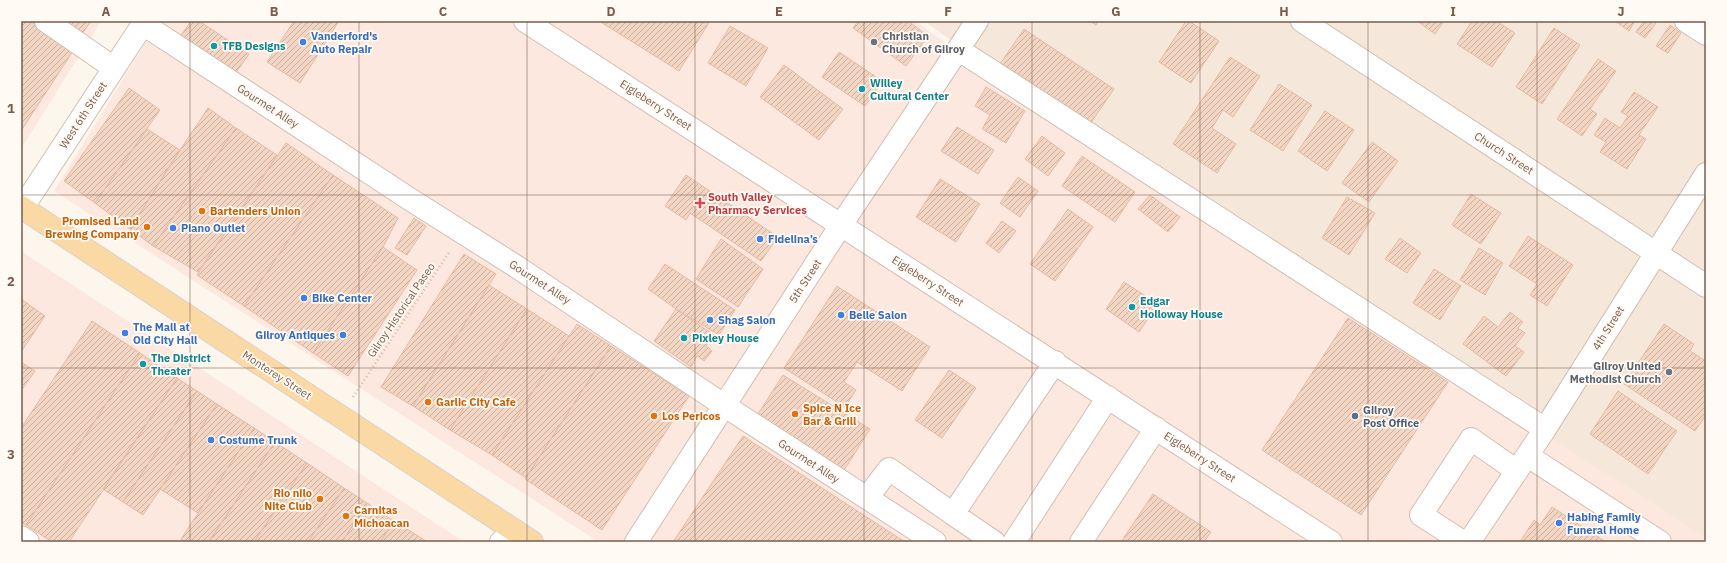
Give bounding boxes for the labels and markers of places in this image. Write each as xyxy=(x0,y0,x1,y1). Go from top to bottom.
place label: Vanderford's Auto Repair xyxy=(311,29,378,56)
place label: Christian Church of Gilroy xyxy=(882,29,965,56)
marker: Vanderford's Auto Repair xyxy=(298,37,308,47)
marker: Christian Church of Gilroy xyxy=(869,37,879,47)
place label: TFB Designs xyxy=(222,39,286,53)
marker: TFB Designs xyxy=(209,41,219,51)
place label: Willey Cultural Center xyxy=(870,76,949,103)
marker: Willey Cultural Center xyxy=(857,84,867,94)
place label: South Valley Pharmacy Services xyxy=(708,190,807,217)
marker: South Valley Pharmacy Services xyxy=(695,198,705,208)
place label: Bartenders Union xyxy=(210,204,301,218)
marker: Bartenders Union xyxy=(197,206,207,216)
place label: Promised Land Brewing Company xyxy=(45,214,139,241)
place label: Piano Outlet xyxy=(181,221,245,235)
marker: Promised Land Brewing Company xyxy=(142,222,152,232)
marker: Piano Outlet xyxy=(168,223,178,233)
place label: Fidelina’s xyxy=(768,232,818,246)
marker: Fidelina’s xyxy=(755,234,765,244)
place label: Bike Center xyxy=(312,291,373,305)
marker: Bike Center xyxy=(299,293,309,303)
place label: Edgar Holloway House xyxy=(1140,294,1223,321)
marker: Edgar Holloway House xyxy=(1127,302,1137,312)
place label: Belle Salon xyxy=(849,308,907,322)
marker: Belle Salon xyxy=(836,310,846,320)
place label: Shag Salon xyxy=(718,313,776,327)
marker: Shag Salon xyxy=(705,315,715,325)
place label: The Mall at Old City Hall xyxy=(133,320,198,347)
marker: The Mall at Old City Hall xyxy=(120,328,130,338)
place label: Gilroy Antiques xyxy=(255,328,335,342)
marker: Gilroy Antiques xyxy=(338,330,348,340)
place label: Pixley House xyxy=(692,331,759,345)
marker: Pixley House xyxy=(679,333,689,343)
place label: The District Theater xyxy=(151,351,211,378)
marker: The District Theater xyxy=(138,359,148,369)
place label: Gilroy United Methodist Church xyxy=(1570,359,1661,386)
marker: Gilroy United Methodist Church xyxy=(1664,367,1674,377)
place label: Garlic City Cafe xyxy=(436,395,516,409)
marker: Garlic City Cafe xyxy=(423,397,433,407)
place label: Spice N Ice Bar & Grill xyxy=(803,401,861,428)
place label: Gilroy Post Office xyxy=(1363,403,1419,430)
place label: Los Pericos xyxy=(662,409,721,423)
marker: Spice N Ice Bar & Grill xyxy=(790,409,800,419)
marker: Los Pericos xyxy=(649,411,659,421)
marker: Gilroy Post Office xyxy=(1350,411,1360,421)
place label: Costume Trunk xyxy=(219,433,298,447)
marker: Costume Trunk xyxy=(206,435,216,445)
place label: Rio nilo Nite Club xyxy=(264,486,312,513)
marker: Rio nilo Nite Club xyxy=(315,494,325,504)
place label: Carnitas Michoacan xyxy=(354,503,409,530)
place label: Habing Family Funeral Home xyxy=(1567,510,1641,537)
marker: Carnitas Michoacan xyxy=(341,511,351,521)
marker: Habing Family Funeral Home xyxy=(1554,518,1564,528)

